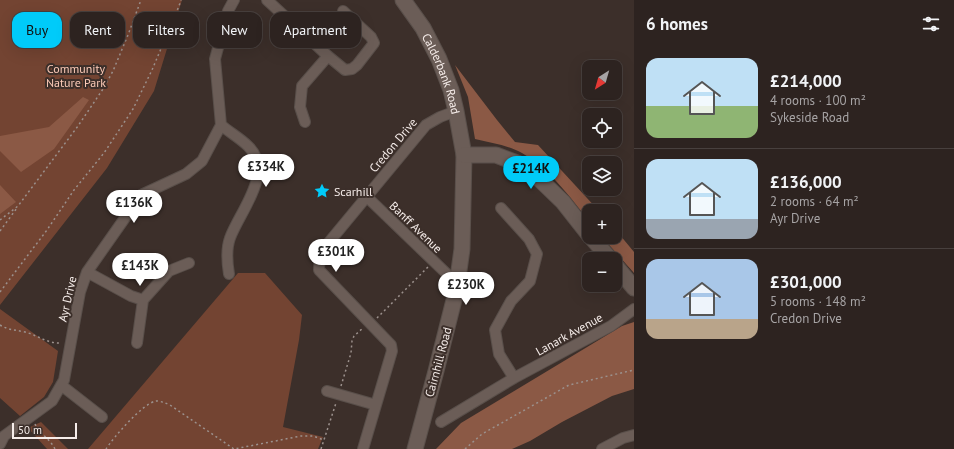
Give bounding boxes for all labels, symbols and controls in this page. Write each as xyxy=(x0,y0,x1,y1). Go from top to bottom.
chip: Buy xyxy=(12,12,62,48)
chip: Rent xyxy=(70,12,125,48)
chip: Filters xyxy=(133,12,199,48)
chip: New xyxy=(207,12,262,48)
chip: Apartment xyxy=(270,12,361,48)
text: 6 homes xyxy=(646,13,708,35)
icon: filters xyxy=(920,13,942,35)
street label: Calderbank Road xyxy=(419,30,464,115)
north arrow xyxy=(582,60,622,100)
map controls xyxy=(582,60,622,292)
park label: Community Nature Park xyxy=(46,61,106,90)
text: £214,000 xyxy=(770,70,842,92)
icon: home xyxy=(678,74,726,122)
text: 4 rooms · 100 m² xyxy=(770,92,866,109)
button: locate xyxy=(582,108,622,148)
text: Sykeside Road xyxy=(770,109,849,126)
street label: Credon Drive xyxy=(366,115,420,175)
pin: £334K xyxy=(238,154,294,188)
pin: £214K xyxy=(503,156,559,190)
button: layers xyxy=(582,156,622,196)
text: £334K xyxy=(247,158,285,175)
text: £214K xyxy=(512,160,550,177)
text: £136,000 xyxy=(770,171,842,193)
icon: home xyxy=(678,175,726,223)
place icon: Scarhill xyxy=(313,182,331,200)
place label: Scarhill xyxy=(334,184,373,199)
pin: £136K xyxy=(106,190,162,224)
text: 2 rooms · 64 m² xyxy=(770,193,859,210)
text: £136K xyxy=(115,194,153,211)
street label: Banff Avenue xyxy=(387,198,445,256)
button: + xyxy=(582,204,622,244)
text: Ayr Drive xyxy=(770,210,820,227)
pin: £301K xyxy=(308,239,364,273)
text: £301K xyxy=(317,243,355,260)
button: − xyxy=(582,252,622,292)
pin: £143K xyxy=(112,253,168,287)
text: £143K xyxy=(121,257,159,274)
text: £301,000 xyxy=(770,271,842,293)
pin: £230K xyxy=(438,272,494,306)
street label: Ayr Drive xyxy=(54,275,80,323)
icon: home xyxy=(678,275,726,323)
text: £230K xyxy=(447,276,485,293)
text: 5 rooms · 148 m² xyxy=(770,293,866,310)
street label: Lanark Avenue xyxy=(533,309,605,359)
text: Credon Drive xyxy=(770,310,842,327)
street label: Cairnhill Road xyxy=(421,325,455,399)
scale bar xyxy=(12,421,77,440)
text: 50 m xyxy=(18,423,42,437)

